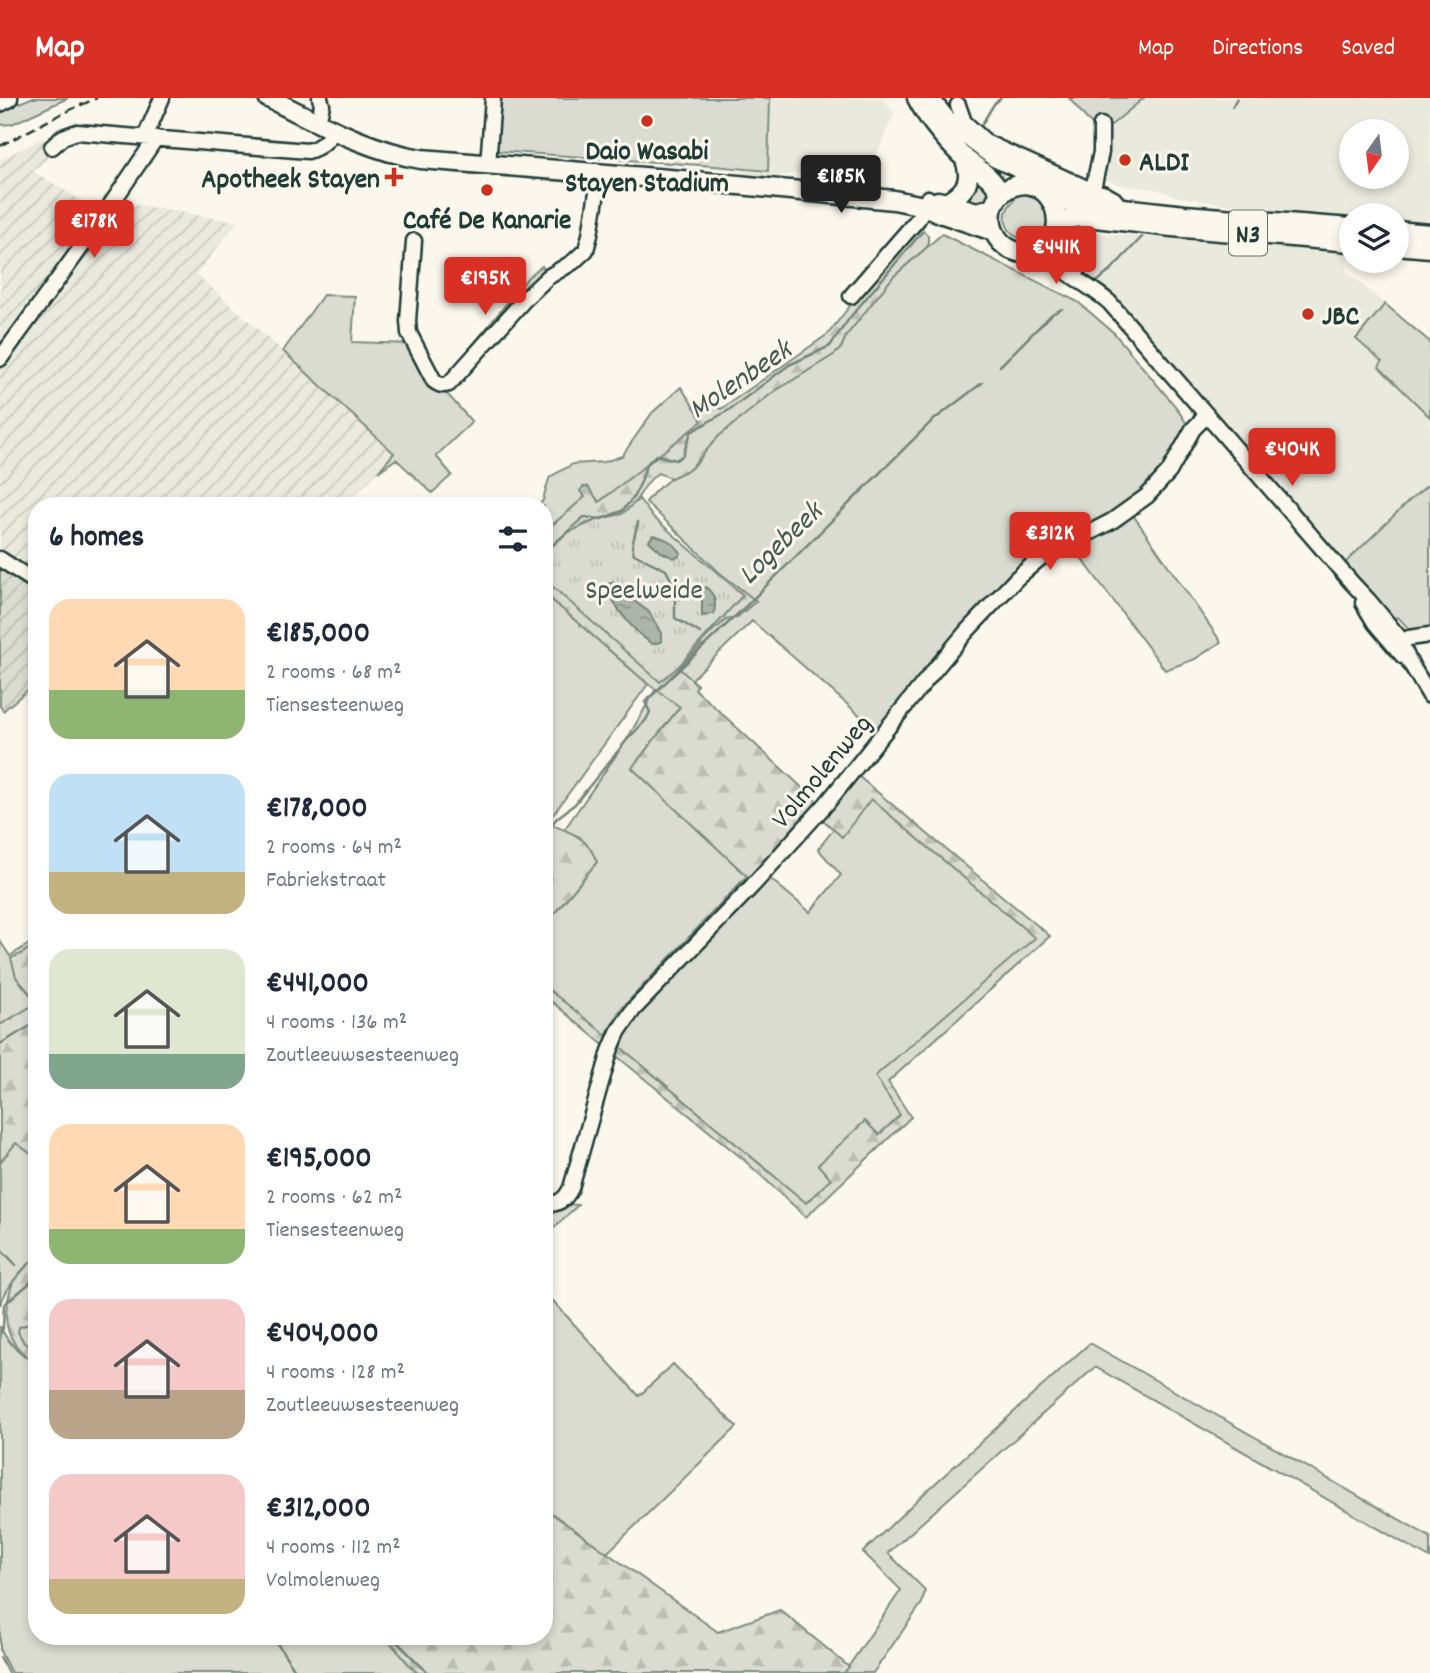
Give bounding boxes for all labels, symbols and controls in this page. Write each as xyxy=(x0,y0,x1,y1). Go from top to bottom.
text: Map xyxy=(35,26,85,73)
text: Map xyxy=(1138,32,1174,66)
text: Directions xyxy=(1212,32,1303,66)
text: Saved xyxy=(1341,32,1395,66)
marker: Daio Wasabi Stayen Stadium xyxy=(639,113,655,129)
north arrow xyxy=(1339,119,1409,189)
map controls xyxy=(1339,119,1409,273)
place label: Daio Wasabi Stayen Stadium xyxy=(565,134,729,206)
place label: ALDI xyxy=(1139,145,1189,185)
marker: ALDI xyxy=(1117,152,1133,168)
pin: €185K xyxy=(792,156,890,215)
text: €185K xyxy=(817,161,865,194)
place label: Apotheek Stayen xyxy=(201,162,380,202)
marker: Apotheek Stayen xyxy=(386,169,402,185)
marker: Café De Kanarie xyxy=(479,182,495,198)
pin: €178K xyxy=(45,200,143,260)
place label: Café De Kanarie xyxy=(403,203,571,243)
button: layers xyxy=(1339,203,1409,273)
text: €178K xyxy=(71,206,117,239)
road number: N3 xyxy=(1229,210,1267,256)
pin: €441K xyxy=(1007,226,1105,286)
text: €441K xyxy=(1032,232,1080,265)
pin: €195K xyxy=(436,258,534,317)
text: €195K xyxy=(460,263,510,296)
place label: JBC xyxy=(1322,299,1359,339)
marker: JBC xyxy=(1300,306,1316,322)
water label: Molenbeek xyxy=(681,330,804,432)
pin: €404K xyxy=(1243,428,1341,488)
text: €404K xyxy=(1264,434,1320,467)
water label: Logebeek xyxy=(730,492,836,597)
pin: €312K xyxy=(1001,512,1099,572)
text: 6 homes xyxy=(49,518,144,561)
text: €312K xyxy=(1026,518,1074,551)
icon: filters xyxy=(494,520,532,558)
park label: Speelweide xyxy=(585,573,703,613)
text: €185,000 xyxy=(266,614,370,657)
icon: home xyxy=(105,627,189,711)
text: 2 rooms · 68 m² xyxy=(266,657,402,690)
text: Tiensesteenweg xyxy=(266,690,404,723)
street label: Volmolenweg xyxy=(764,707,884,839)
text: €178,000 xyxy=(266,789,368,832)
icon: home xyxy=(105,802,189,886)
text: 2 rooms · 64 m² xyxy=(266,832,402,865)
text: Fabriekstraat xyxy=(266,865,386,898)
text: €441,000 xyxy=(266,964,369,1007)
icon: home xyxy=(105,977,189,1061)
text: 4 rooms · 136 m² xyxy=(266,1007,407,1040)
text: Zoutleeuwsesteenweg xyxy=(266,1040,459,1073)
text: €195,000 xyxy=(266,1139,372,1182)
icon: home xyxy=(105,1152,189,1236)
text: 2 rooms · 62 m² xyxy=(266,1182,402,1215)
text: Tiensesteenweg xyxy=(266,1215,404,1248)
text: €404,000 xyxy=(266,1314,379,1357)
icon: home xyxy=(105,1327,189,1411)
text: 4 rooms · 128 m² xyxy=(266,1357,405,1390)
text: Zoutleeuwsesteenweg xyxy=(266,1390,459,1423)
text: €312,000 xyxy=(266,1489,371,1532)
icon: home xyxy=(105,1502,189,1586)
text: 4 rooms · 112 m² xyxy=(266,1532,401,1565)
text: Volmolenweg xyxy=(266,1565,380,1598)

